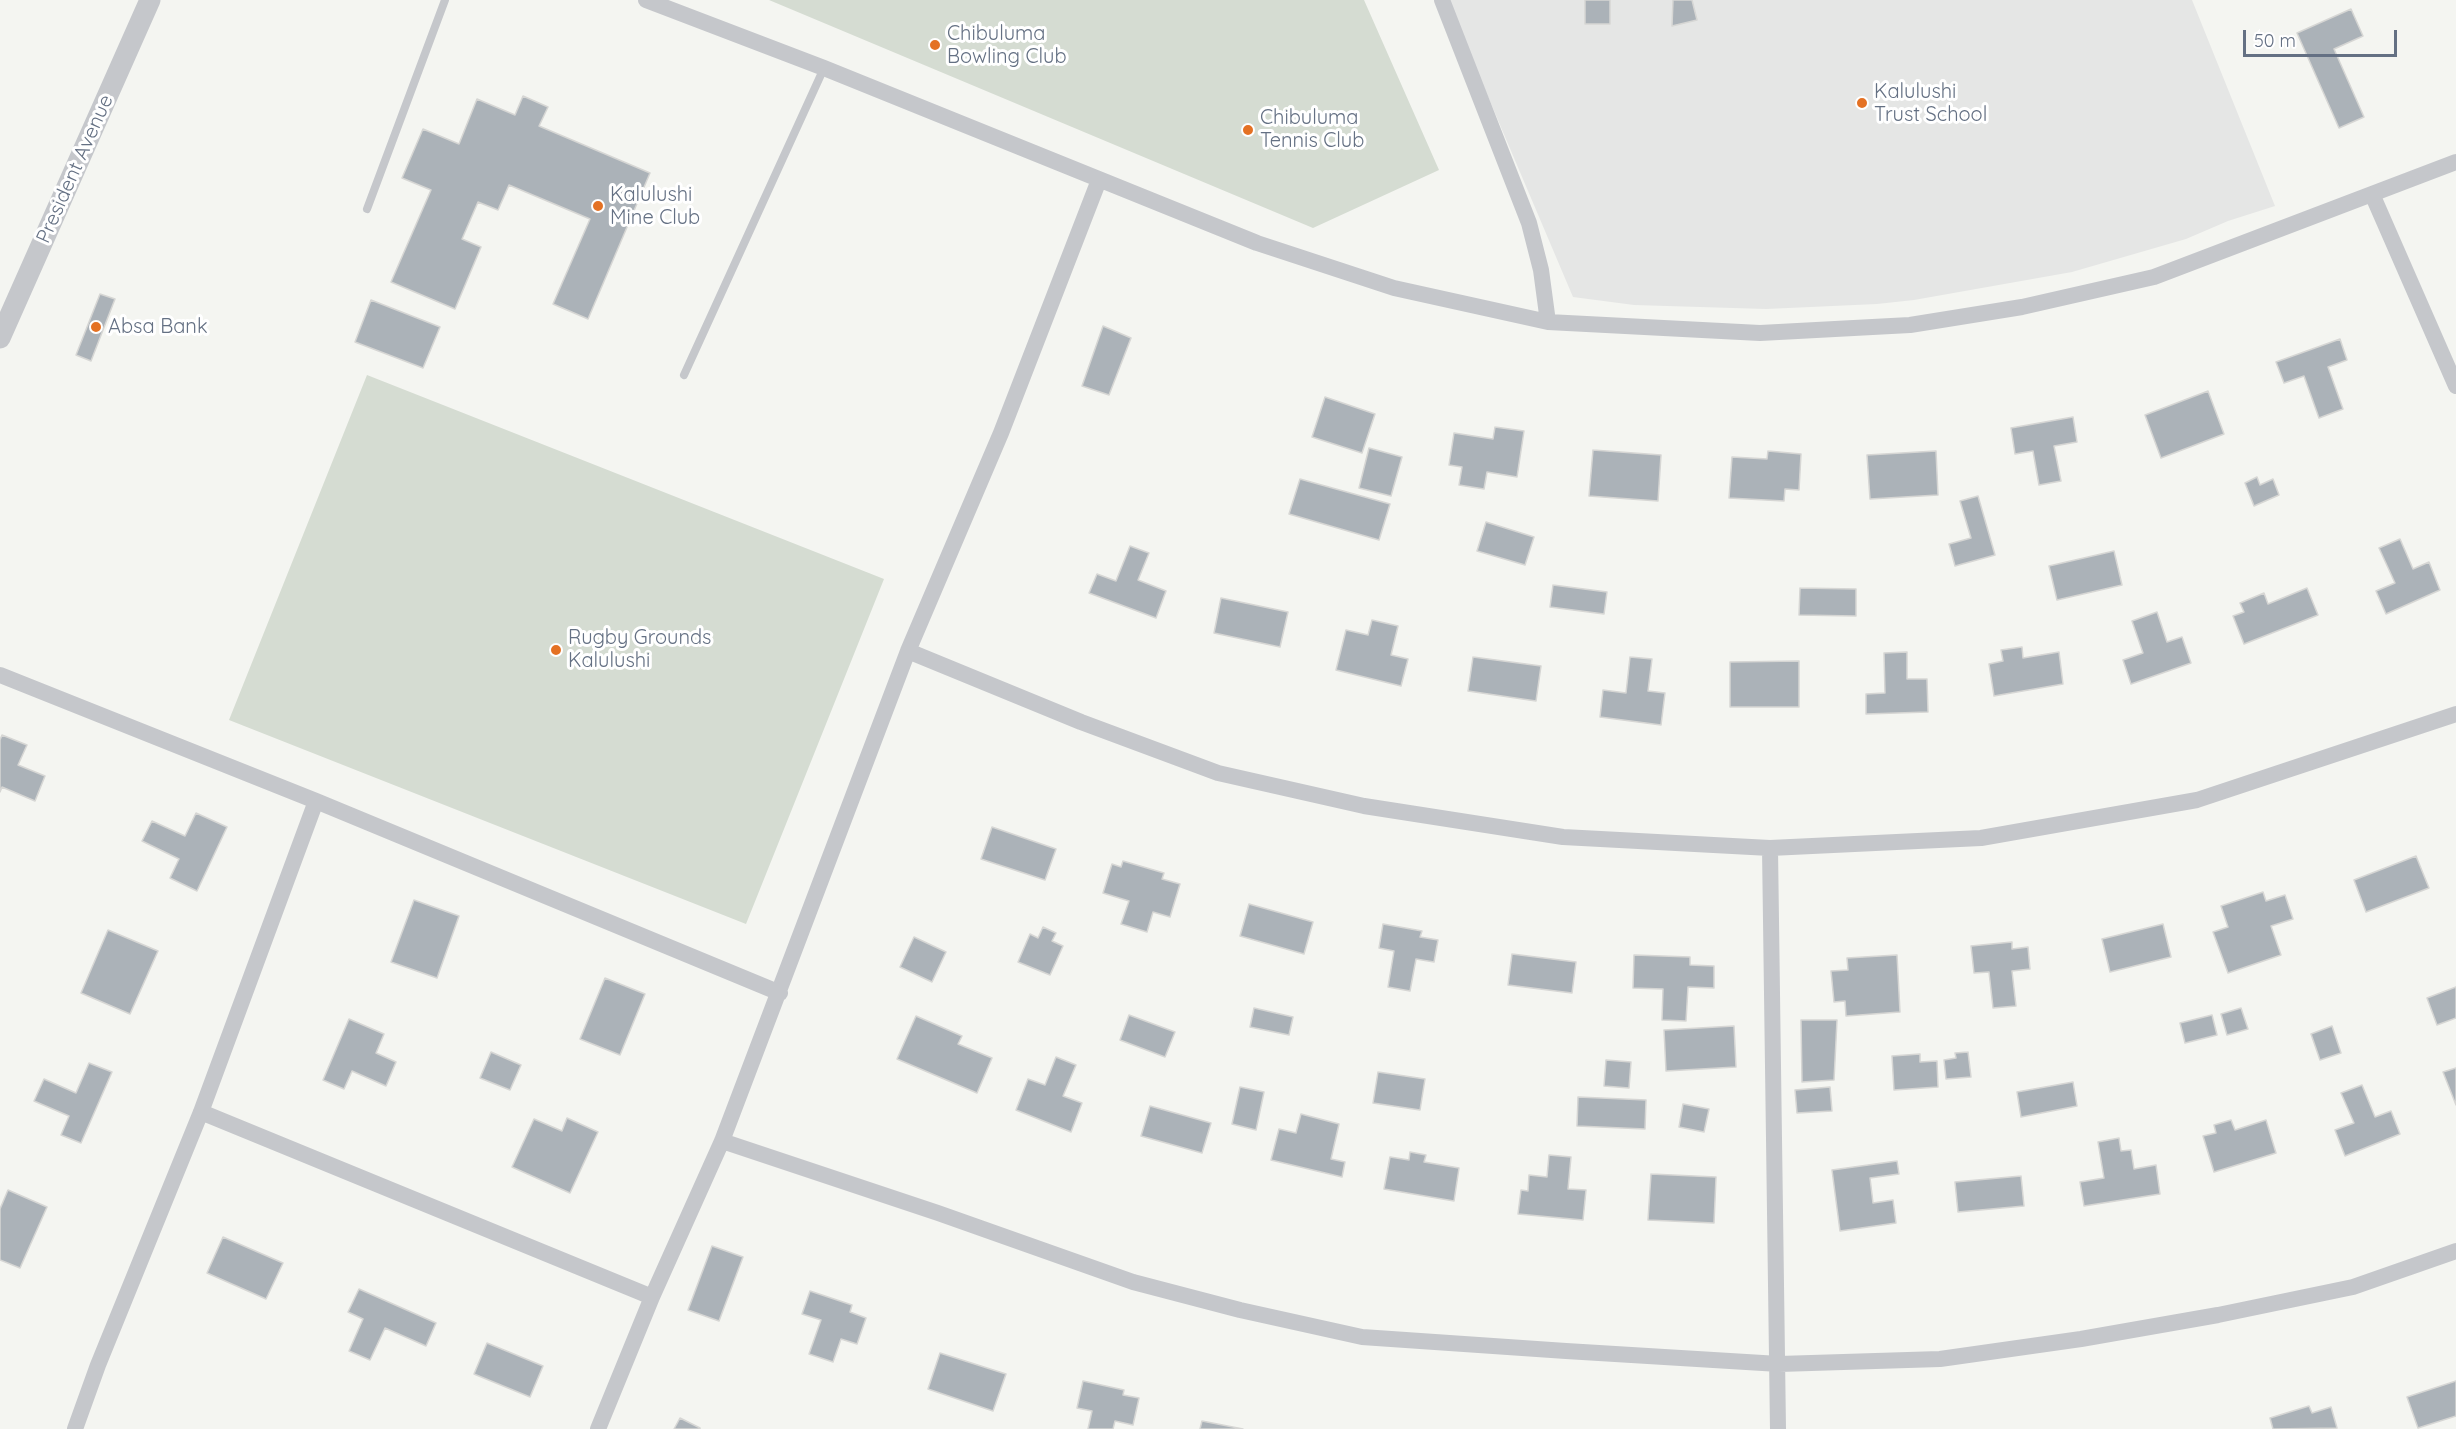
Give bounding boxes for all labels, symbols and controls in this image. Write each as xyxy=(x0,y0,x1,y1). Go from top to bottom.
scale bar xyxy=(2246,18,2400,56)
place label: Chibuluma Bowling Club xyxy=(947,22,1067,69)
text: 50 m xyxy=(2254,29,2296,52)
marker: Chibuluma Bowling Club xyxy=(928,38,942,52)
place label: Kalulushi Trust School xyxy=(1874,80,1987,127)
street label: President Avenue xyxy=(32,91,118,247)
marker: Kalulushi Trust School xyxy=(1855,96,1869,110)
place label: Chibuluma Tennis Club xyxy=(1260,106,1364,153)
marker: Chibuluma Tennis Club xyxy=(1241,123,1255,137)
place label: Kalulushi Mine Club xyxy=(610,183,700,230)
marker: Kalulushi Mine Club xyxy=(591,199,605,213)
place label: Absa Bank xyxy=(108,315,208,339)
marker: Absa Bank xyxy=(89,320,103,334)
place label: Rugby Grounds Kalulushi xyxy=(568,626,711,673)
marker: Rugby Grounds Kalulushi xyxy=(549,643,563,657)

